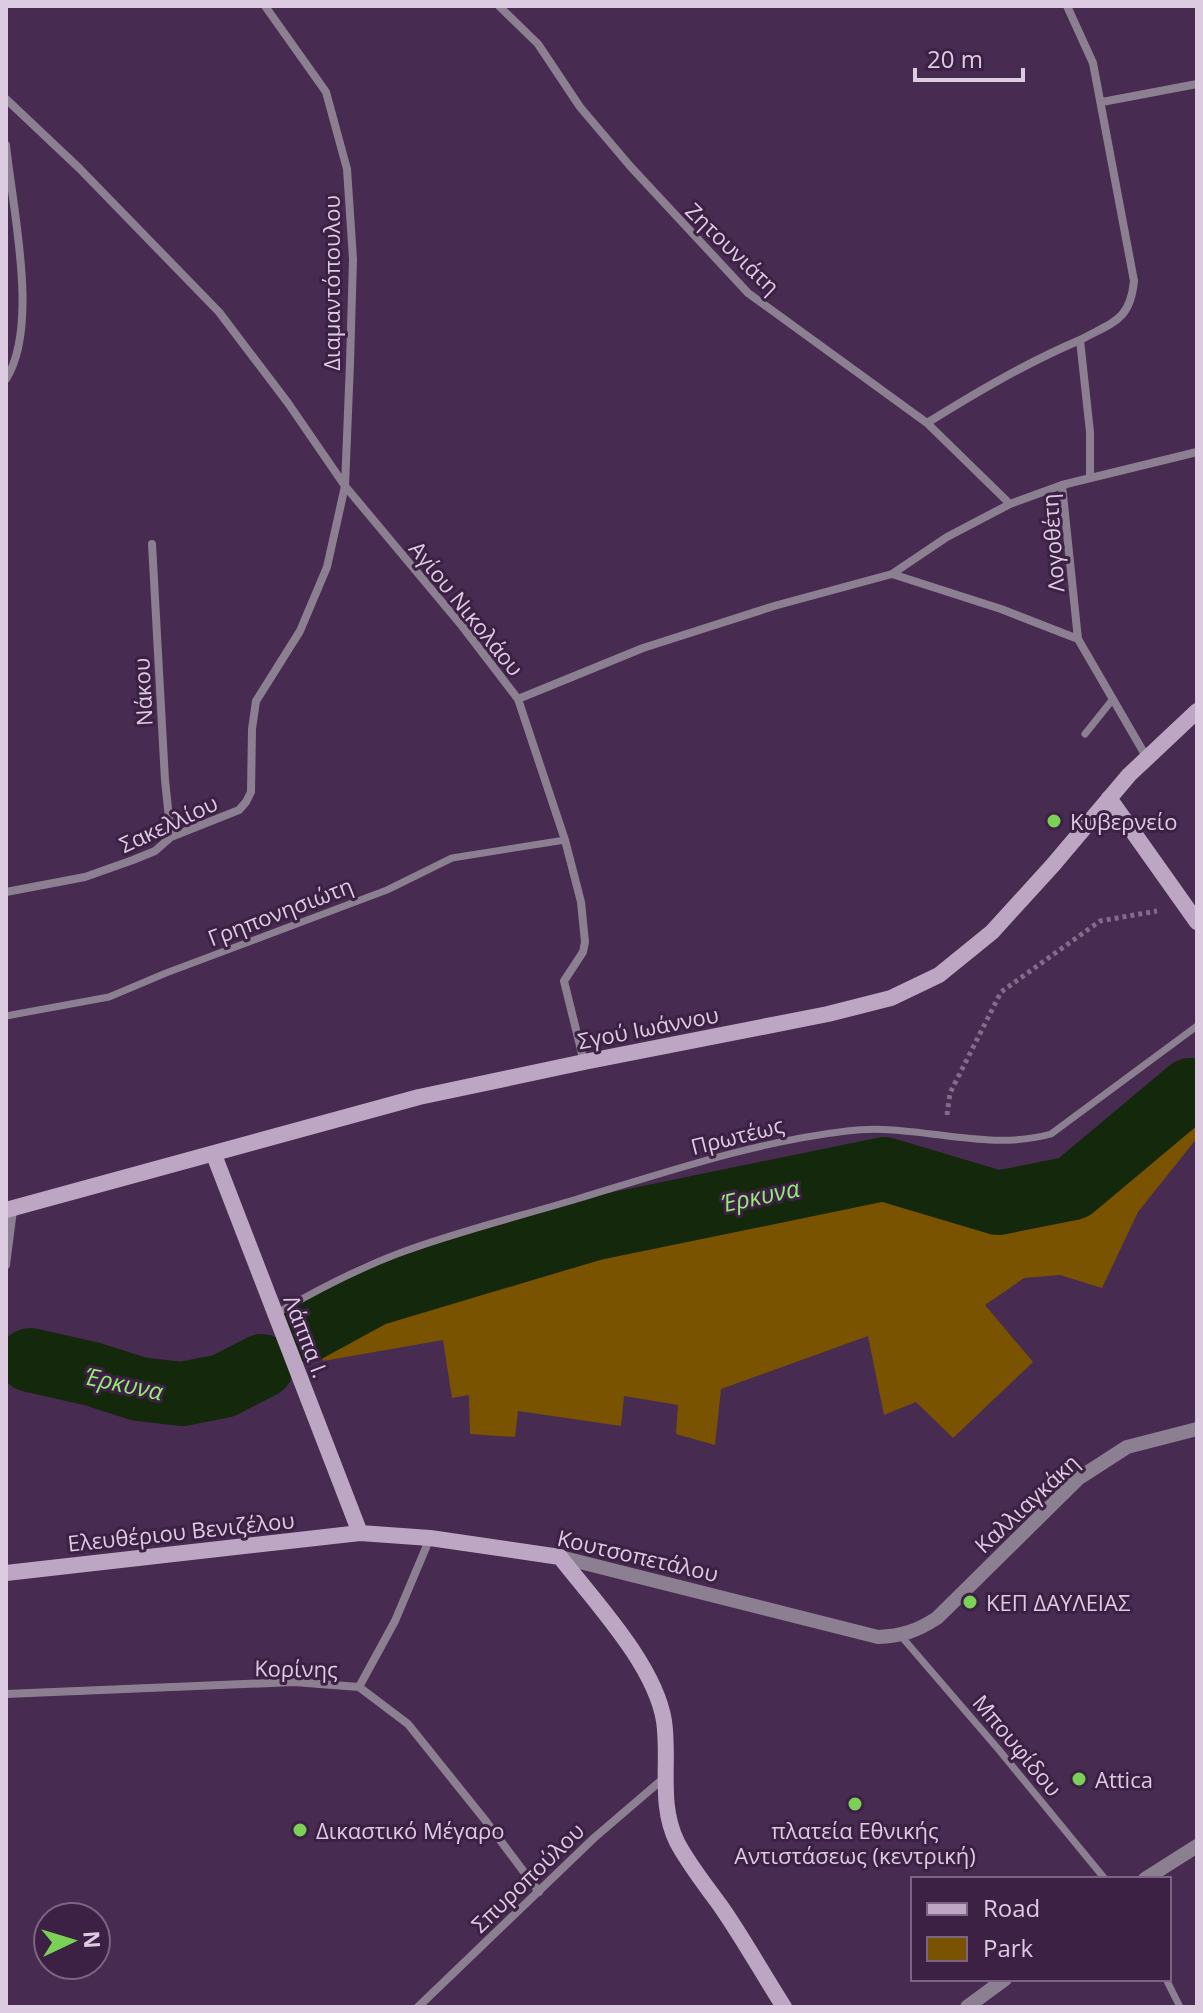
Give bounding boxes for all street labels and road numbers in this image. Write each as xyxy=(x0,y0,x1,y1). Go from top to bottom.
street label: Διαμαντόπουλου xyxy=(316,195,346,371)
street label: Ζητουνιάτη xyxy=(679,196,787,300)
street label: Λογοθέτη xyxy=(1034,493,1070,593)
street label: Αγίου Νικολάου xyxy=(403,534,531,682)
street label: Νάκου xyxy=(125,657,159,727)
street label: Σακελλίου xyxy=(114,787,222,859)
street label: Γρηπονησιώτη xyxy=(203,870,357,952)
street label: Σγού Ιωάννου xyxy=(575,999,721,1055)
street label: Πρωτέως xyxy=(687,1109,787,1161)
street label: Λάππα Ι. xyxy=(278,1290,336,1382)
street label: Καλλιαγκάκη xyxy=(967,1447,1085,1559)
street label: Ελευθέριου Βενιζέλου xyxy=(66,1504,296,1558)
street label: Κουτσοπετάλου xyxy=(555,1522,721,1588)
street label: Κορίνης xyxy=(254,1652,338,1684)
street label: Μπουφίδου xyxy=(967,1688,1069,1802)
street label: Σπυροπούλου xyxy=(464,1815,590,1939)

